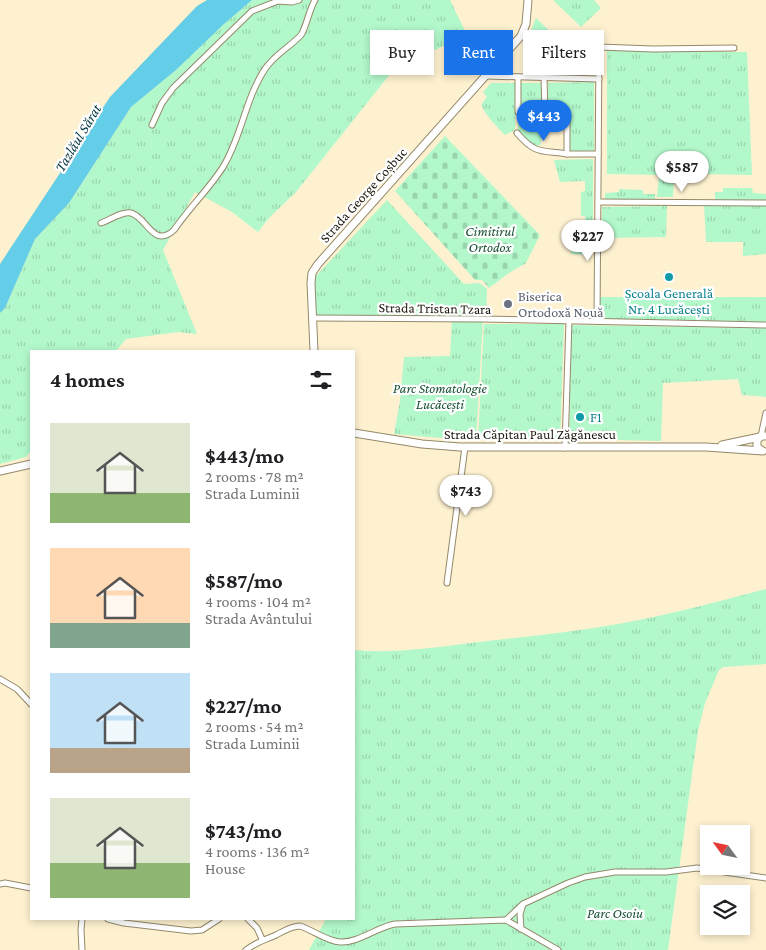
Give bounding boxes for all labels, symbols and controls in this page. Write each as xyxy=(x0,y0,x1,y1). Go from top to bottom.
chip: Buy xyxy=(370,30,434,75)
chip: Rent xyxy=(444,30,513,75)
chip: Filters xyxy=(523,30,604,75)
pin: $443 xyxy=(514,100,574,142)
water label: Tazlăul Sărat xyxy=(52,101,105,174)
text: $443 xyxy=(528,107,560,124)
street label: Strada George Coșbuc xyxy=(316,144,411,246)
pin: $587 xyxy=(652,150,712,193)
text: $587 xyxy=(666,158,698,175)
pin: $227 xyxy=(558,220,618,262)
park label: Cimitirul Ortodox xyxy=(465,223,515,255)
text: $227 xyxy=(572,227,604,244)
marker: Școala Generală Nr. 4 Lucăcești xyxy=(663,271,675,283)
place label: Școala Generală Nr. 4 Lucăcești xyxy=(625,285,714,318)
place label: Biserica Ortodoxă Nouă xyxy=(518,288,604,320)
marker: Biserica Ortodoxă Nouă xyxy=(502,298,514,310)
street label: Strada Tristan Tzara xyxy=(378,299,492,317)
icon: filters xyxy=(307,366,335,394)
text: 4 homes xyxy=(50,368,124,392)
park label: Parc Stomatologie Lucăcești xyxy=(393,380,488,413)
place label: F1 xyxy=(590,409,602,425)
marker: F1 xyxy=(574,411,586,423)
street label: Strada Căpitan Paul Zăgănescu xyxy=(444,426,617,442)
icon: home xyxy=(90,443,150,503)
text: $443/mo xyxy=(205,444,284,468)
text: 2 rooms · 78 m² xyxy=(205,468,304,485)
pin: $743 xyxy=(436,474,496,517)
text: $743 xyxy=(450,482,482,499)
text: Strada Luminii xyxy=(205,485,300,502)
icon: home xyxy=(90,568,150,628)
text: $587/mo xyxy=(205,569,283,593)
text: 4 rooms · 104 m² xyxy=(205,593,311,610)
text: Strada Avântului xyxy=(205,610,312,627)
icon: home xyxy=(90,693,150,753)
text: $227/mo xyxy=(205,694,282,718)
text: 2 rooms · 54 m² xyxy=(205,718,304,735)
text: Strada Luminii xyxy=(205,735,300,752)
icon: home xyxy=(90,818,150,878)
text: $743/mo xyxy=(205,819,282,843)
north arrow xyxy=(700,825,750,875)
map controls xyxy=(700,825,750,935)
text: 4 rooms · 136 m² xyxy=(205,843,310,860)
text: House xyxy=(205,860,245,877)
button: layers xyxy=(700,885,750,935)
park label: Parc Osoiu xyxy=(587,905,643,921)

